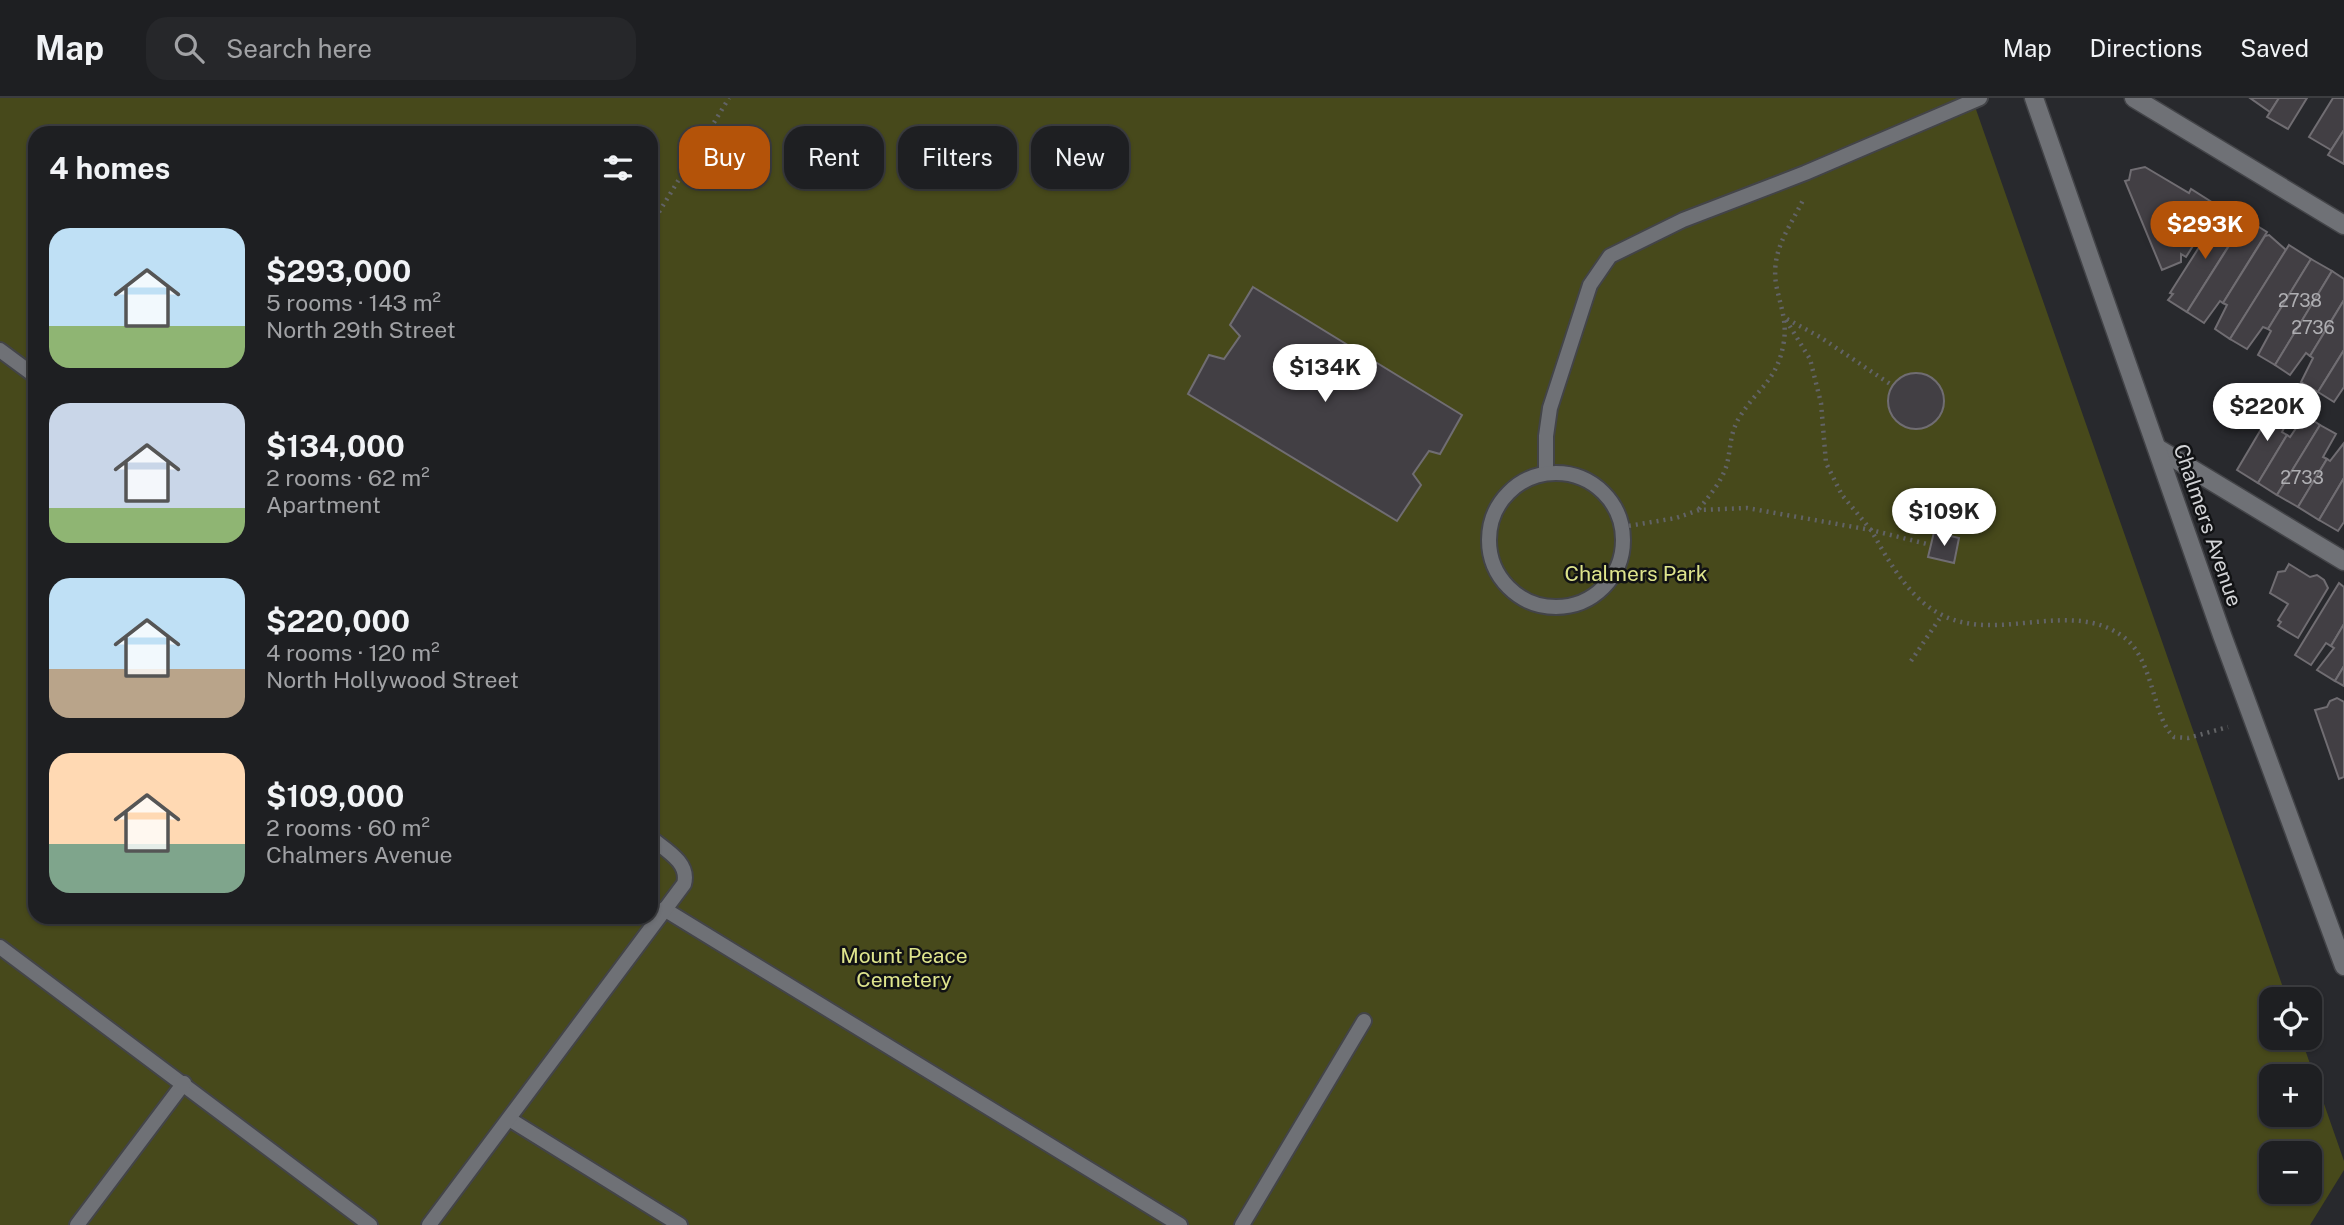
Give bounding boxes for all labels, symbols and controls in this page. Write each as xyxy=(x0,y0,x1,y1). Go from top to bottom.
search box xyxy=(146,17,636,80)
text: Map xyxy=(35,29,104,67)
icon: search xyxy=(170,29,208,67)
text: Search here xyxy=(226,33,372,64)
text: Map xyxy=(2003,34,2052,62)
text: Directions xyxy=(2090,34,2202,62)
text: Saved xyxy=(2240,34,2309,62)
chip: Buy xyxy=(679,126,770,189)
chip: Rent xyxy=(784,126,884,189)
chip: Filters xyxy=(898,126,1017,189)
chip: New xyxy=(1031,126,1129,189)
icon: filters xyxy=(599,149,637,187)
text: 4 homes xyxy=(49,150,170,186)
pin: $293K xyxy=(2156,202,2254,261)
text: $293K xyxy=(2166,210,2244,237)
text: $293,000 xyxy=(266,253,411,289)
icon: home xyxy=(105,256,189,340)
text: 5 rooms · 143 m² xyxy=(266,289,441,316)
house number: 2738 xyxy=(2278,290,2322,311)
text: North 29th Street xyxy=(266,316,456,343)
house number: 2736 xyxy=(2291,317,2335,338)
pin: $134K xyxy=(1276,344,1374,404)
text: $134K xyxy=(1289,353,1361,380)
pin: $220K xyxy=(2218,384,2316,443)
text: $220K xyxy=(2229,392,2305,419)
text: $134,000 xyxy=(266,428,405,464)
icon: home xyxy=(105,431,189,515)
street label: Chalmers Avenue xyxy=(2168,440,2248,610)
text: 2 rooms · 62 m² xyxy=(266,464,430,491)
house number: 2733 xyxy=(2280,467,2324,488)
pin: $109K xyxy=(1895,489,1993,548)
text: Apartment xyxy=(266,491,381,518)
text: $109K xyxy=(1908,497,1980,524)
park label: Chalmers Park xyxy=(1564,561,1708,586)
text: $220,000 xyxy=(266,603,410,639)
icon: home xyxy=(105,606,189,690)
text: 4 rooms · 120 m² xyxy=(266,639,440,666)
text: North Hollywood Street xyxy=(266,666,519,693)
text: $109,000 xyxy=(266,778,404,814)
icon: home xyxy=(105,781,189,865)
text: 2 rooms · 60 m² xyxy=(266,814,430,841)
text: Chalmers Avenue xyxy=(266,841,453,868)
park label: Mount Peace Cemetery xyxy=(840,943,968,992)
map controls xyxy=(2259,987,2322,1204)
button: locate xyxy=(2259,987,2322,1050)
button: + xyxy=(2259,1064,2322,1127)
button: − xyxy=(2259,1141,2322,1204)

